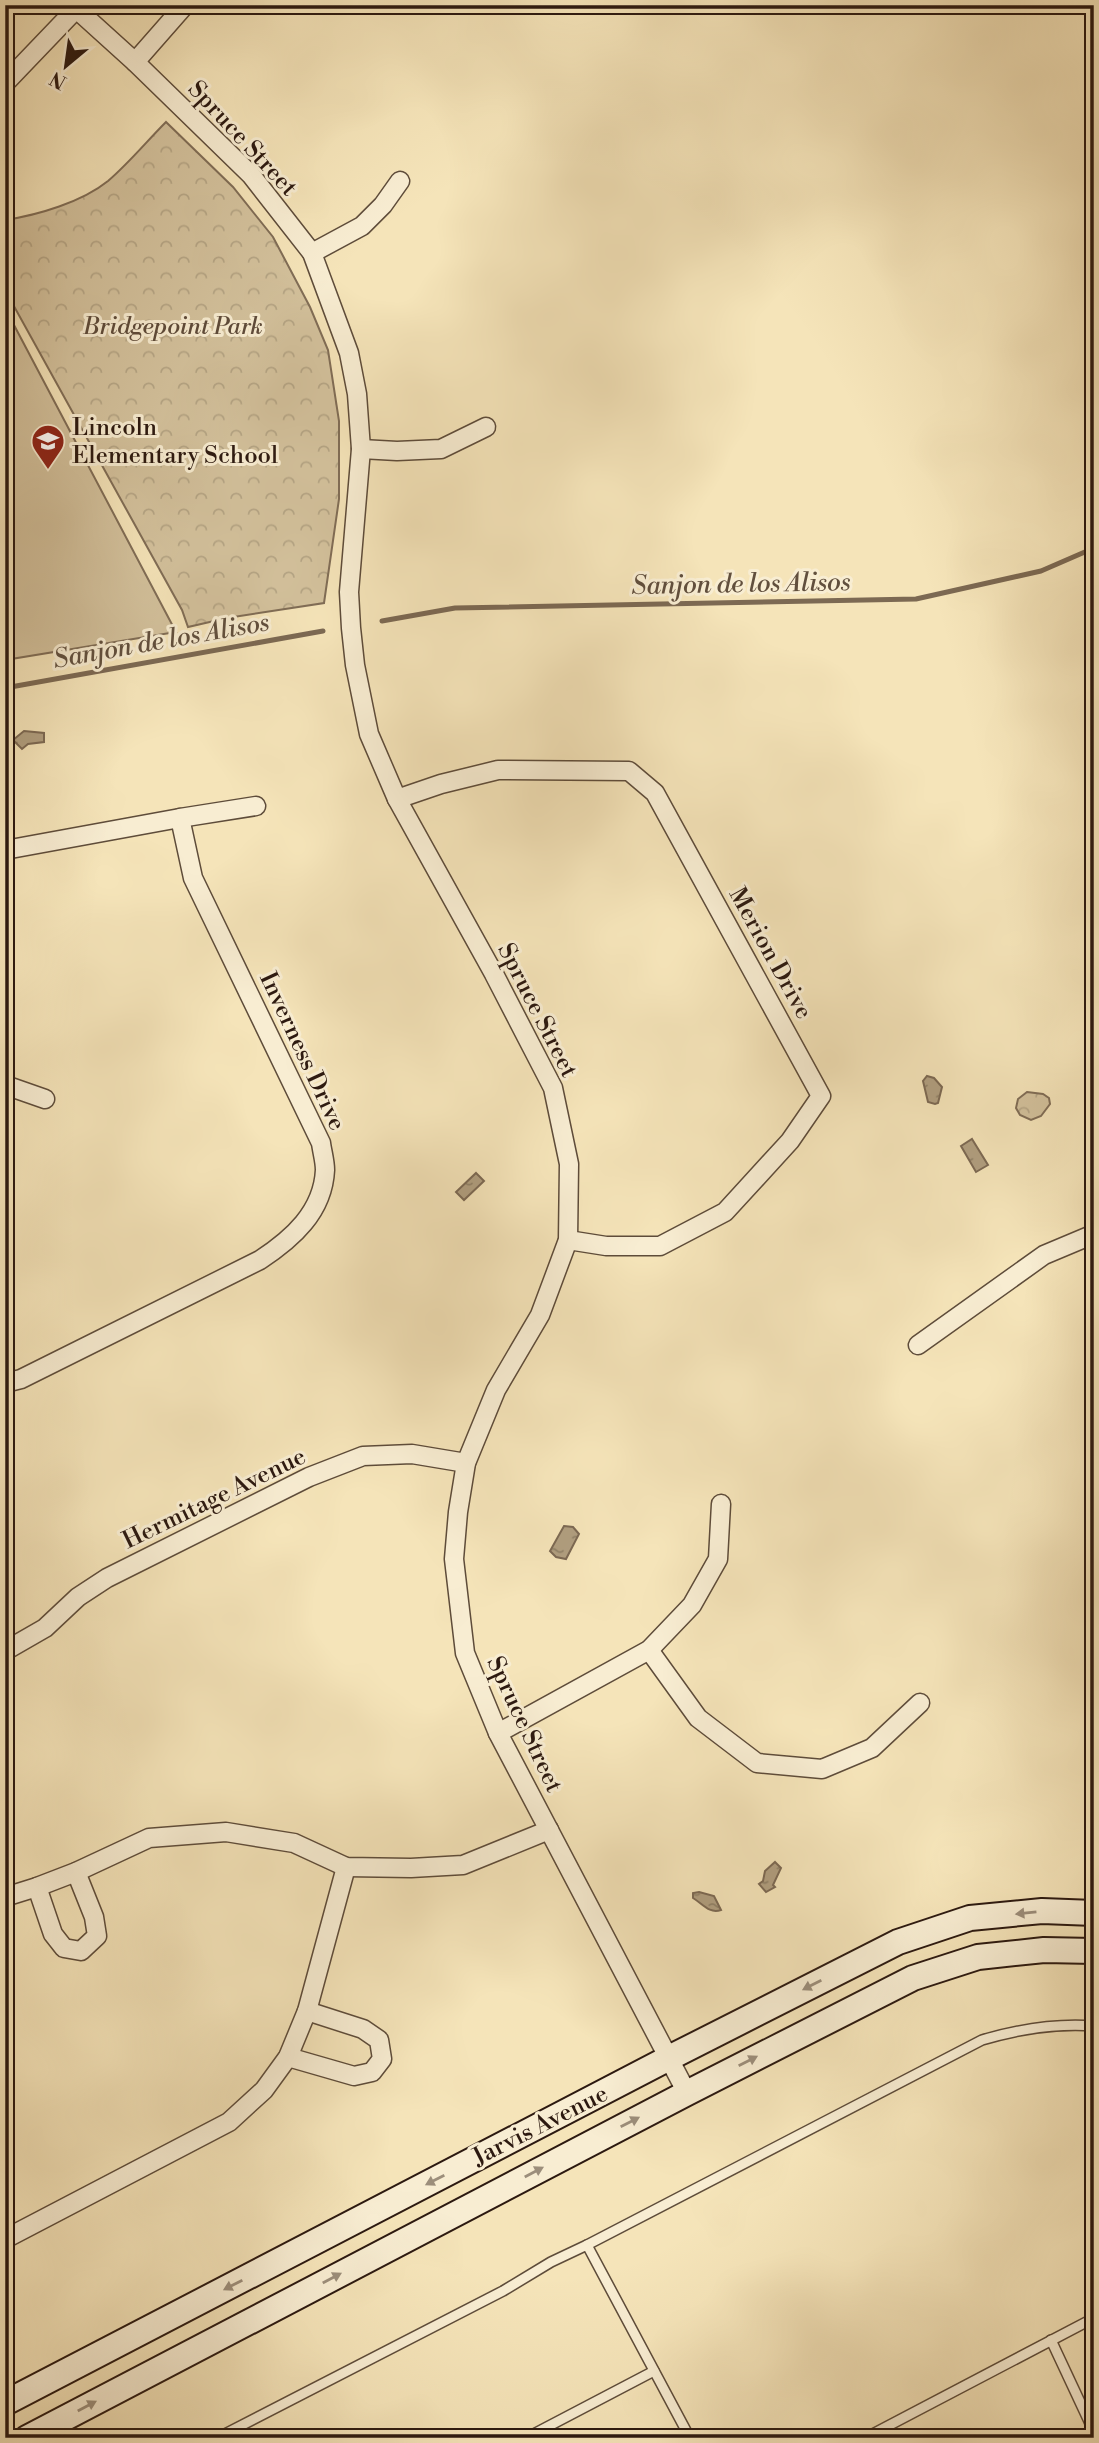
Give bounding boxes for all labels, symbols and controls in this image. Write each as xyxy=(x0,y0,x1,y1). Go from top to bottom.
north arrow xyxy=(32,32,102,102)
text: N xyxy=(46,66,71,94)
street label: Spruce Street xyxy=(181,75,304,203)
park label: Bridgepoint Park xyxy=(82,312,263,342)
place label: Lincoln Elementary School xyxy=(72,413,278,471)
school or university icon: Lincoln Elementary School xyxy=(29,422,67,471)
water label: Sanjon de los Alisos xyxy=(631,566,851,602)
water label: Sanjon de los Alisos xyxy=(50,606,272,676)
street label: Merion Drive xyxy=(722,882,819,1025)
street label: Spruce Street xyxy=(490,938,584,1083)
street label: Inverness Drive xyxy=(252,968,352,1135)
street label: Hermitage Avenue xyxy=(118,1442,311,1556)
street label: Spruce Street xyxy=(479,1652,569,1798)
one-way arrow xyxy=(1014,1908,1036,1919)
one-way arrow xyxy=(802,1979,822,1990)
one-way arrow xyxy=(738,2056,758,2067)
street label: Jarvis Avenue xyxy=(467,2079,613,2173)
one-way arrow xyxy=(620,2117,640,2128)
one-way arrow xyxy=(524,2167,544,2178)
one-way arrow xyxy=(425,2174,445,2185)
one-way arrow xyxy=(322,2272,342,2284)
one-way arrow xyxy=(223,2279,243,2290)
one-way arrow xyxy=(77,2400,97,2412)

